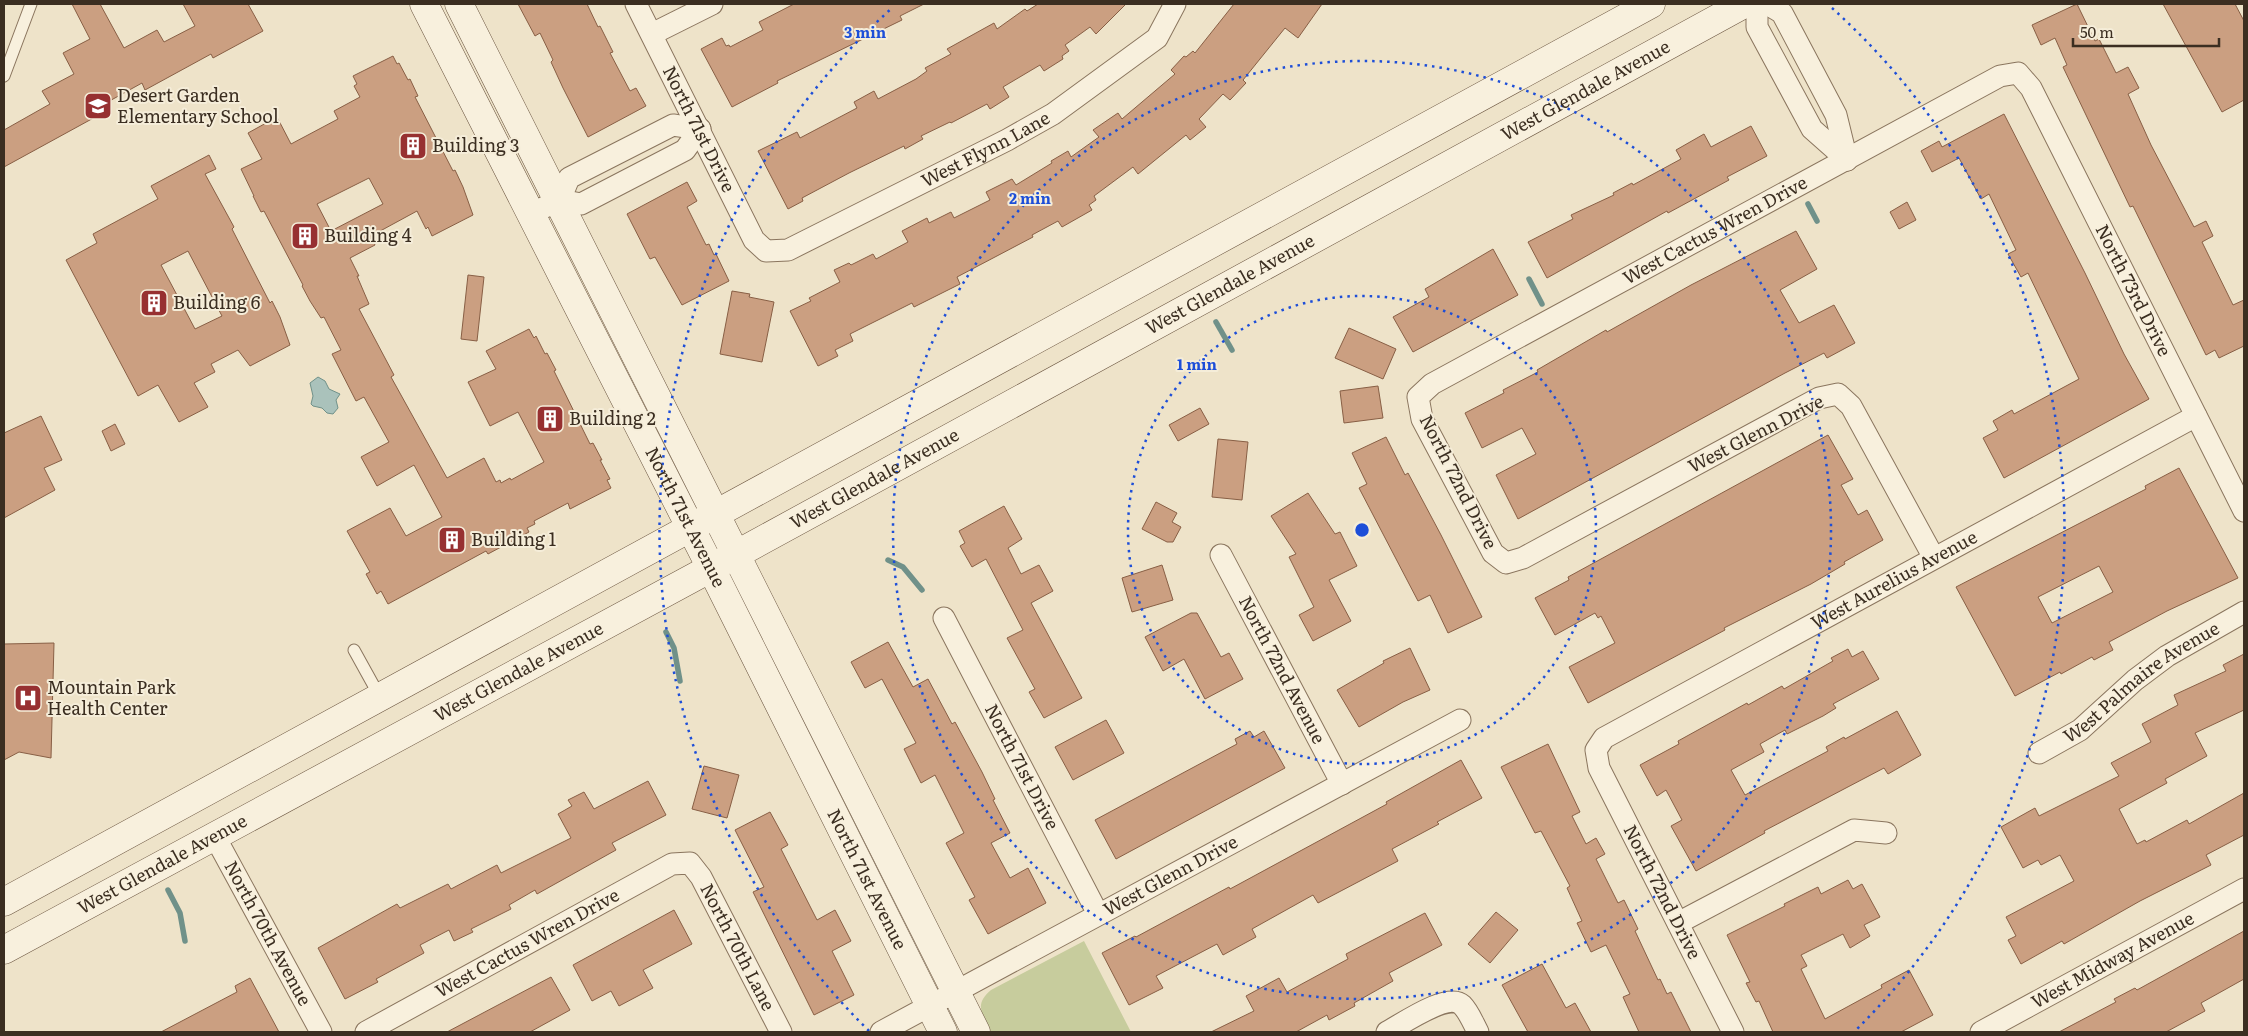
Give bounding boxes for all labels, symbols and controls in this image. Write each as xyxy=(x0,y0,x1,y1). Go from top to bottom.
scale bar xyxy=(2073,15,2219,47)
text: 3 min xyxy=(844,20,887,43)
text: 50 m xyxy=(2080,20,2114,43)
street label: West Glendale Avenue xyxy=(1495,32,1674,146)
street label: North 71st Drive xyxy=(657,61,743,197)
place label: Desert Garden Elementary School xyxy=(117,81,279,129)
school or university icon: Desert Garden Elementary School xyxy=(83,91,113,121)
street label: West Flynn Lane xyxy=(916,103,1054,193)
building icon: Building 3 xyxy=(398,131,428,161)
place label: Building 3 xyxy=(432,131,519,158)
street label: West Cactus Wren Drive xyxy=(1617,168,1811,290)
text: 2 min xyxy=(1009,186,1052,209)
street label: North 73rd Drive xyxy=(2090,219,2179,361)
building icon: Building 4 xyxy=(290,221,320,251)
place label: Building 4 xyxy=(324,221,412,248)
street label: West Glendale Avenue xyxy=(1140,226,1319,341)
building icon: Building 6 xyxy=(139,288,169,318)
place label: Building 6 xyxy=(173,288,261,315)
text: 1 min xyxy=(1177,352,1218,375)
street label: West Glenn Drive xyxy=(1683,387,1828,479)
building icon: Building 2 xyxy=(535,404,565,434)
place label: Building 2 xyxy=(569,404,656,431)
street label: North 72nd Drive xyxy=(1414,409,1505,553)
street label: West Glendale Avenue xyxy=(784,420,963,535)
street label: North 71st Avenue xyxy=(640,442,734,592)
centre of rings xyxy=(1353,521,1371,539)
street label: West Aurelius Avenue xyxy=(1805,523,1981,635)
building icon: Building 1 xyxy=(437,525,467,555)
place label: Building 1 xyxy=(471,525,556,552)
street label: North 72nd Avenue xyxy=(1233,591,1333,748)
street label: West Glendale Avenue xyxy=(428,614,608,727)
street label: West Palmaire Avenue xyxy=(2058,614,2224,749)
place label: Mountain Park Health Center xyxy=(47,673,177,721)
hospital icon: Mountain Park Health Center xyxy=(13,683,43,713)
street label: North 71st Drive xyxy=(979,699,1067,834)
street label: North 71st Avenue xyxy=(821,804,915,954)
street label: West Glendale Avenue xyxy=(72,806,251,920)
street label: North 72nd Drive xyxy=(1618,819,1709,963)
street label: West Glenn Drive xyxy=(1098,827,1242,922)
street label: North 70th Avenue xyxy=(218,855,319,1010)
street label: North 70th Lane xyxy=(694,878,783,1015)
street label: West Cactus Wren Drive xyxy=(430,881,624,1004)
street label: West Midway Avenue xyxy=(2026,904,2198,1014)

